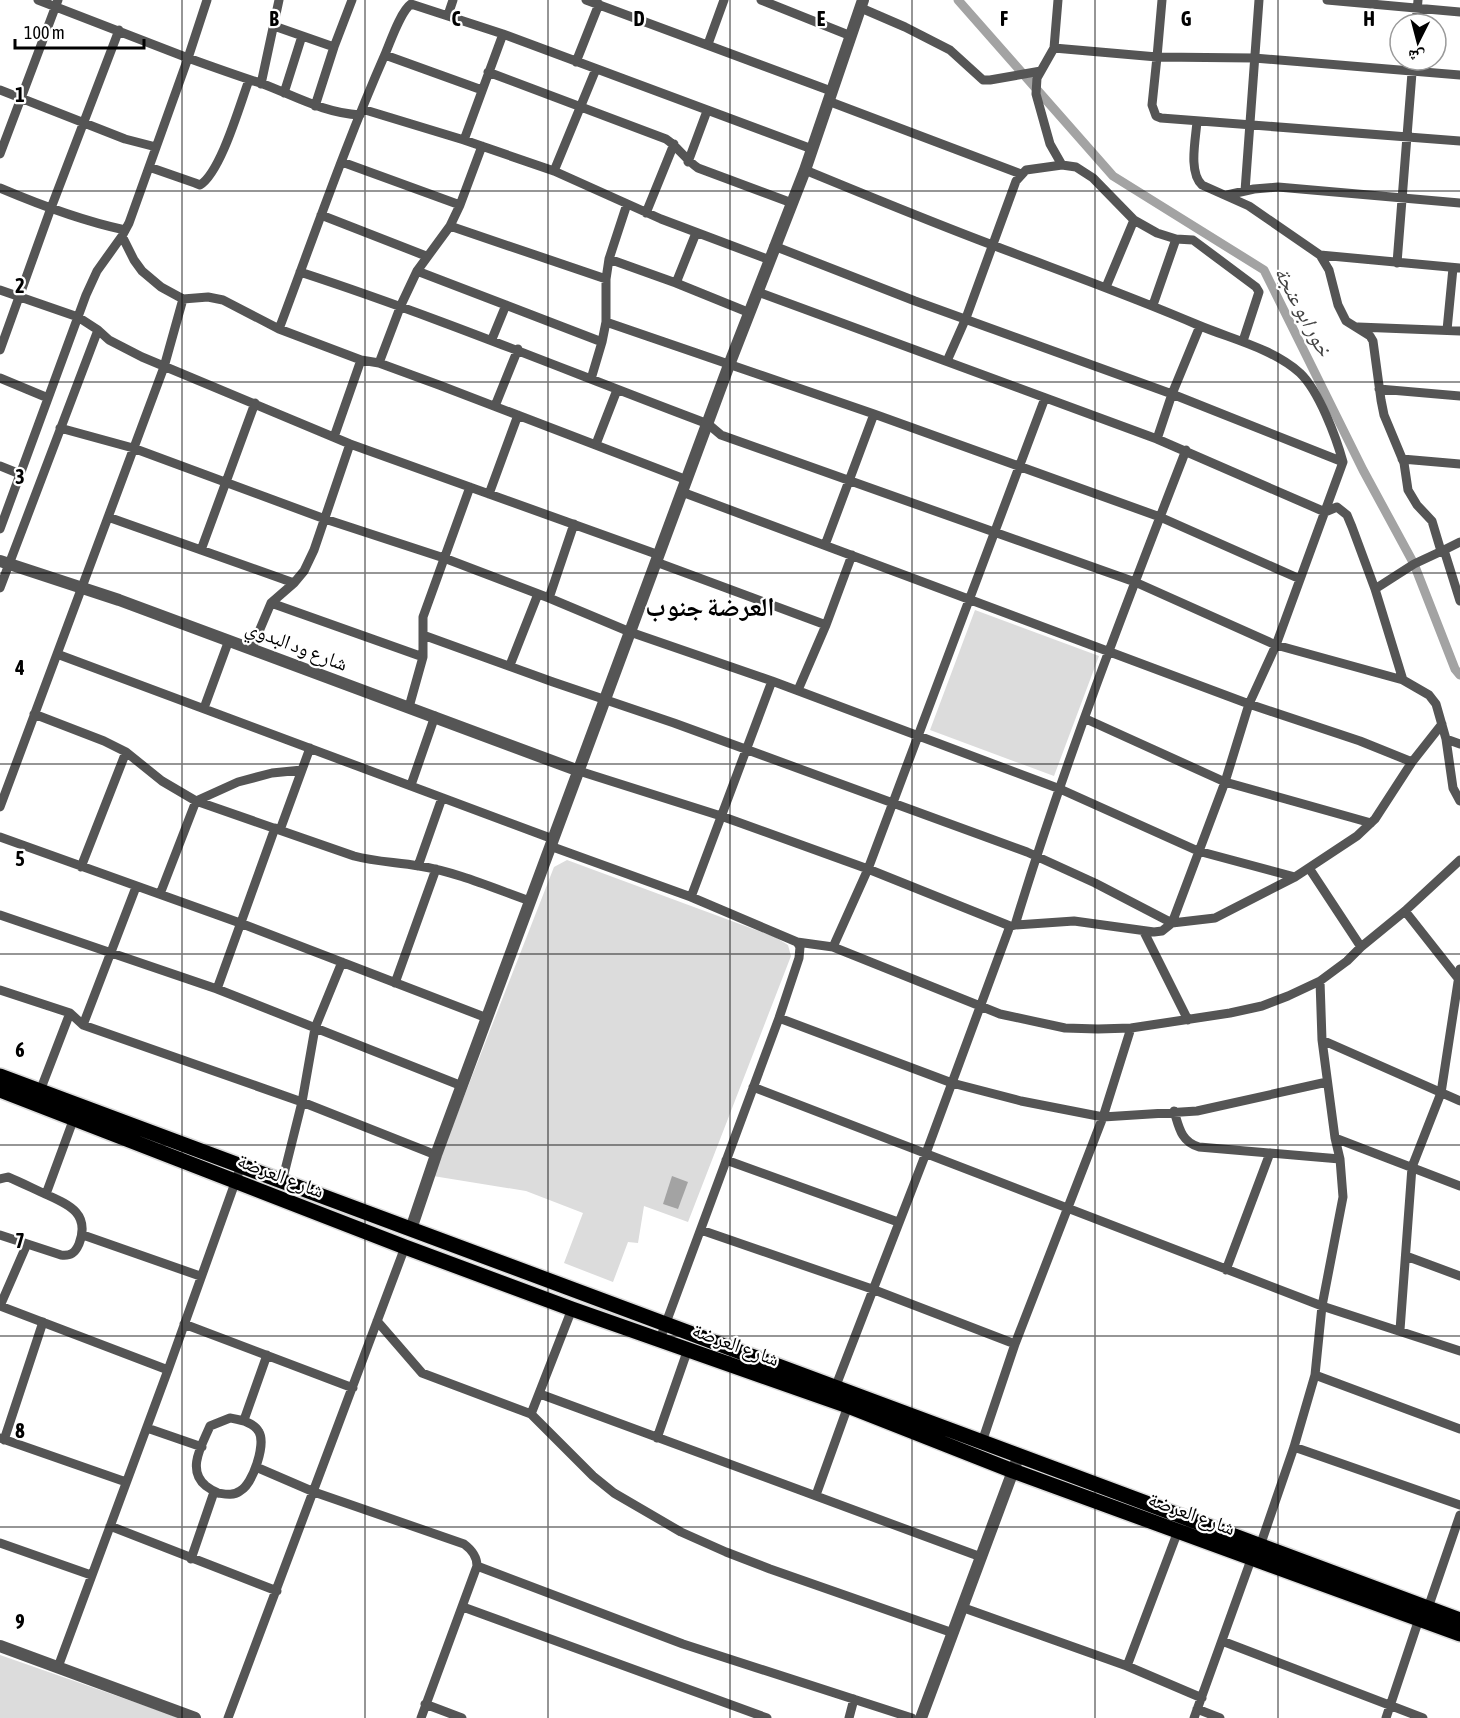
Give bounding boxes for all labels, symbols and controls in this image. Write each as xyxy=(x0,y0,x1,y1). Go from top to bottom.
text: B xyxy=(269,7,279,30)
text: C xyxy=(452,7,461,30)
text: D xyxy=(633,7,645,30)
text: E xyxy=(817,7,826,30)
text: F xyxy=(1000,7,1008,30)
text: G xyxy=(1181,7,1192,30)
text: H xyxy=(1363,7,1375,30)
scale bar xyxy=(15,12,144,50)
north arrow xyxy=(1388,12,1448,72)
text: 100 m xyxy=(24,22,65,43)
text: ش xyxy=(1407,46,1426,67)
text: 1 xyxy=(15,83,25,106)
water label: خور ابو عنجة xyxy=(1270,262,1338,361)
text: 2 xyxy=(15,274,25,297)
text: 3 xyxy=(15,465,25,488)
district label: العرضة جنوب xyxy=(645,592,775,622)
street label: شارع ود البدوي xyxy=(241,615,351,680)
text: 4 xyxy=(14,656,25,679)
text: 5 xyxy=(15,847,25,870)
text: 6 xyxy=(15,1038,25,1061)
street label: شارع العرضة xyxy=(234,1148,328,1204)
text: 7 xyxy=(15,1229,25,1252)
street label: شارع العرضة xyxy=(689,1318,783,1372)
text: 8 xyxy=(15,1419,25,1442)
street label: شارع العرضة xyxy=(1145,1487,1239,1541)
text: 9 xyxy=(15,1610,25,1633)

